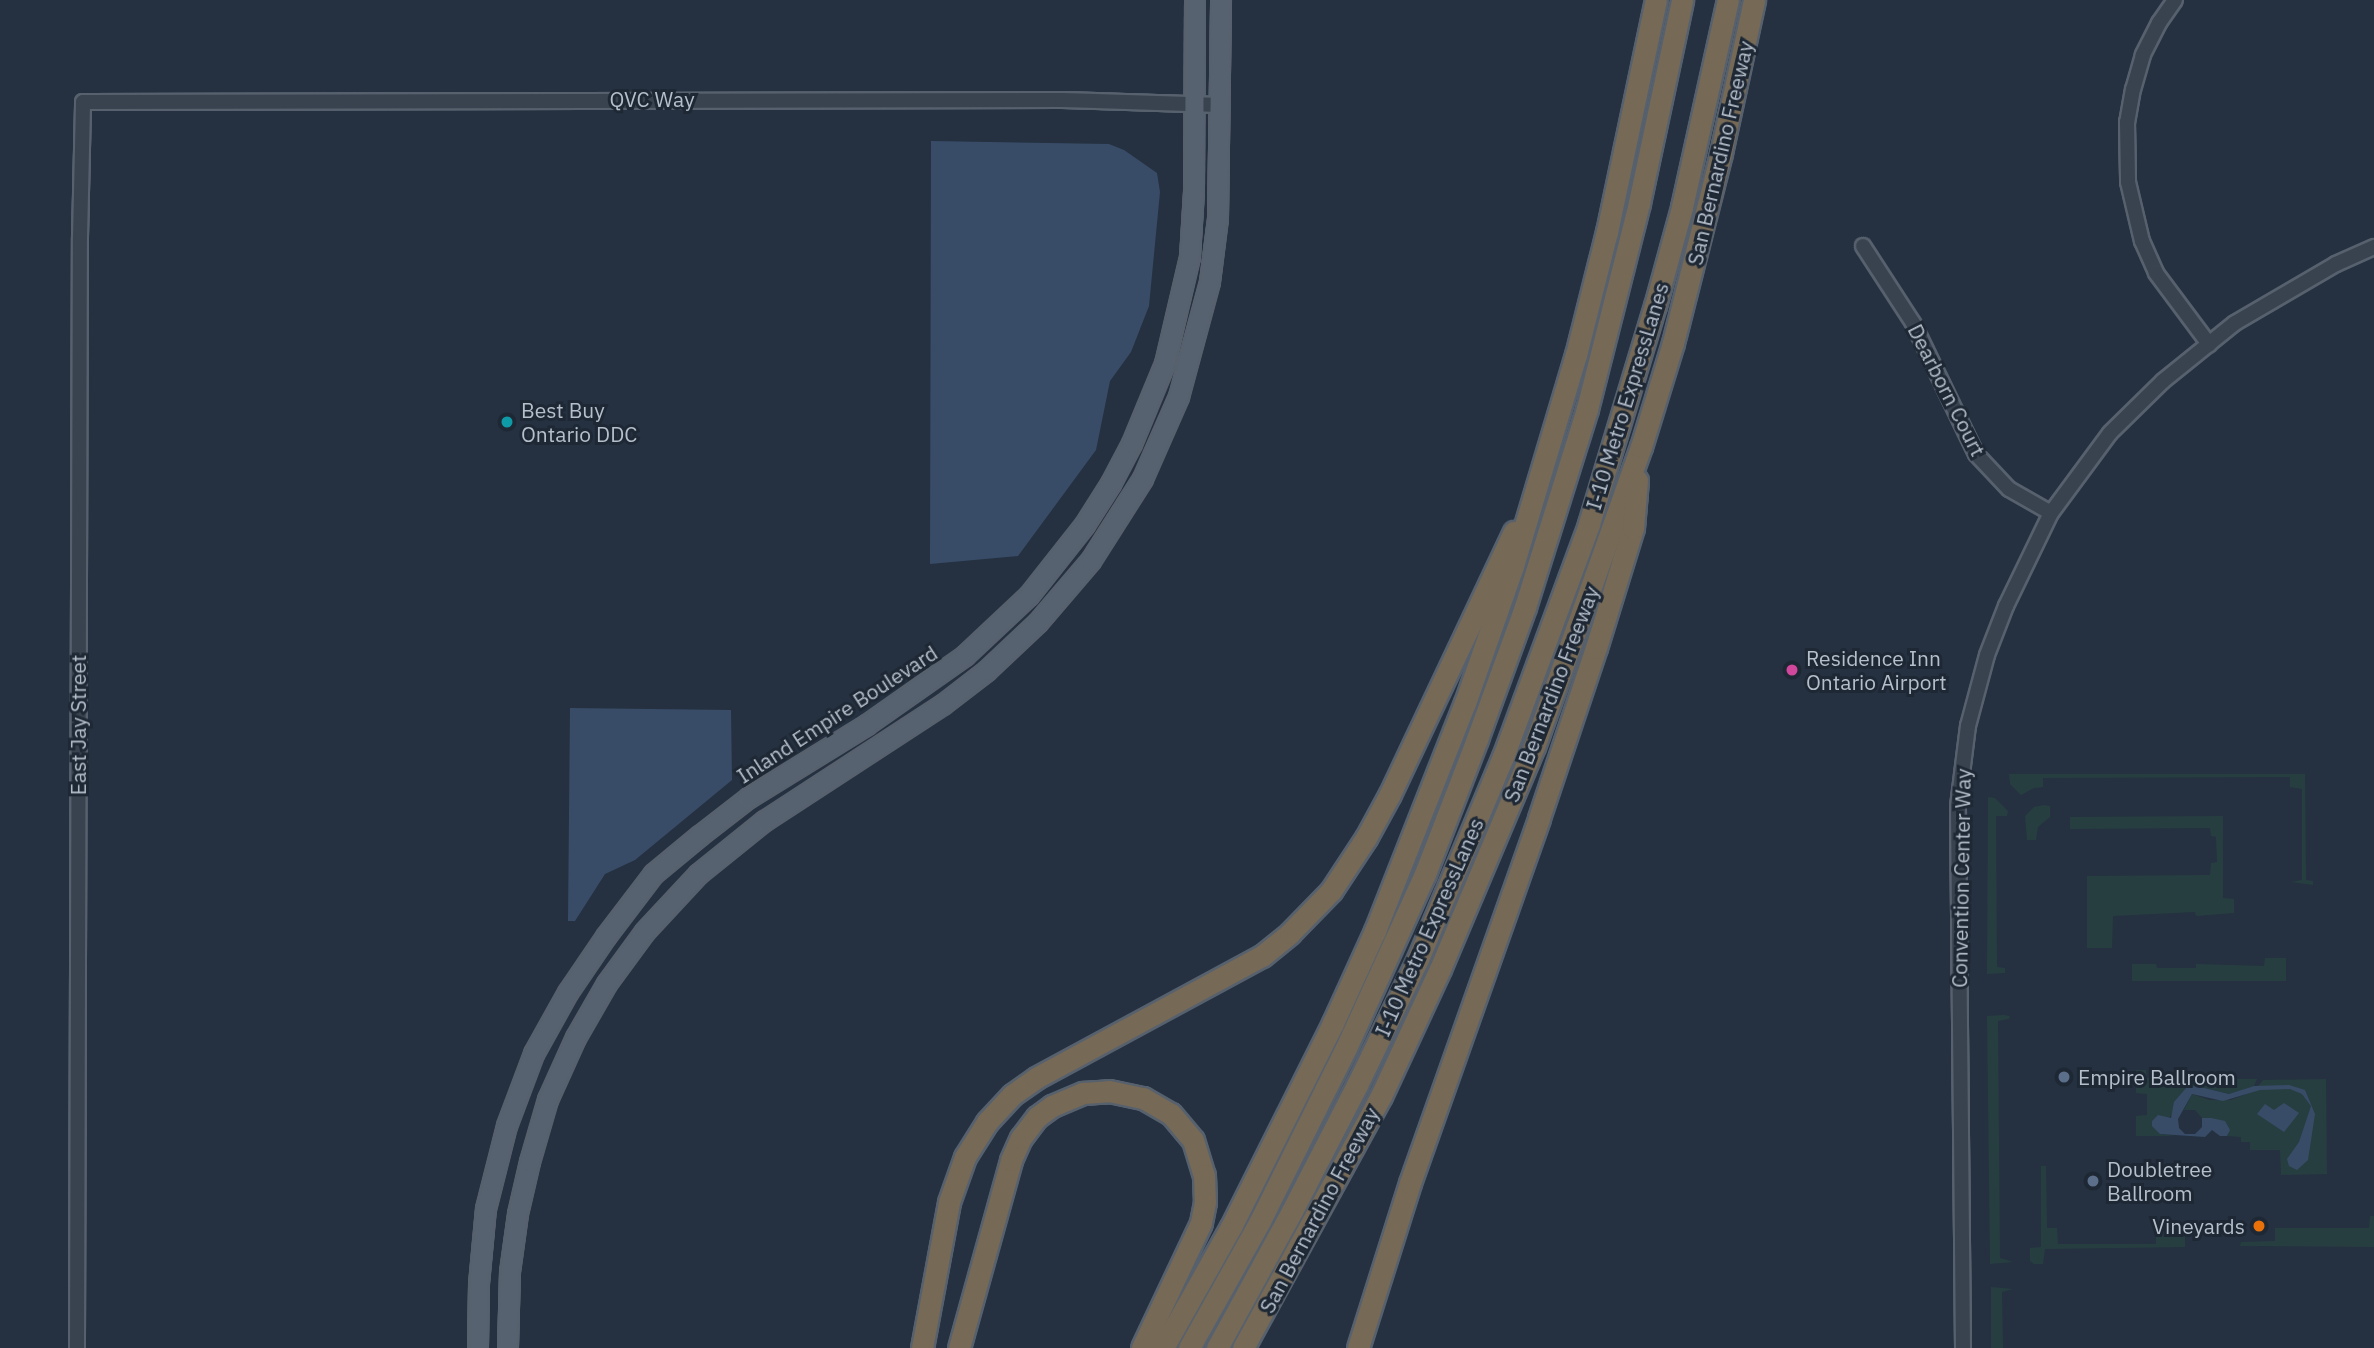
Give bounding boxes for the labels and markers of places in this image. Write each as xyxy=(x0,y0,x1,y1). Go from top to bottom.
place label: Best Buy Ontario DDC xyxy=(521,397,637,447)
marker: Best Buy Ontario DDC xyxy=(499,414,515,430)
place label: Residence Inn Ontario Airport xyxy=(1806,645,1947,695)
marker: Residence Inn Ontario Airport xyxy=(1784,662,1800,678)
place label: Empire Ballroom xyxy=(2078,1064,2236,1090)
marker: Empire Ballroom xyxy=(2056,1069,2072,1085)
place label: Doubletree Ballroom xyxy=(2107,1156,2212,1206)
marker: Doubletree Ballroom xyxy=(2085,1173,2101,1189)
place label: Vineyards xyxy=(2152,1213,2245,1239)
marker: Vineyards xyxy=(2251,1218,2267,1234)

